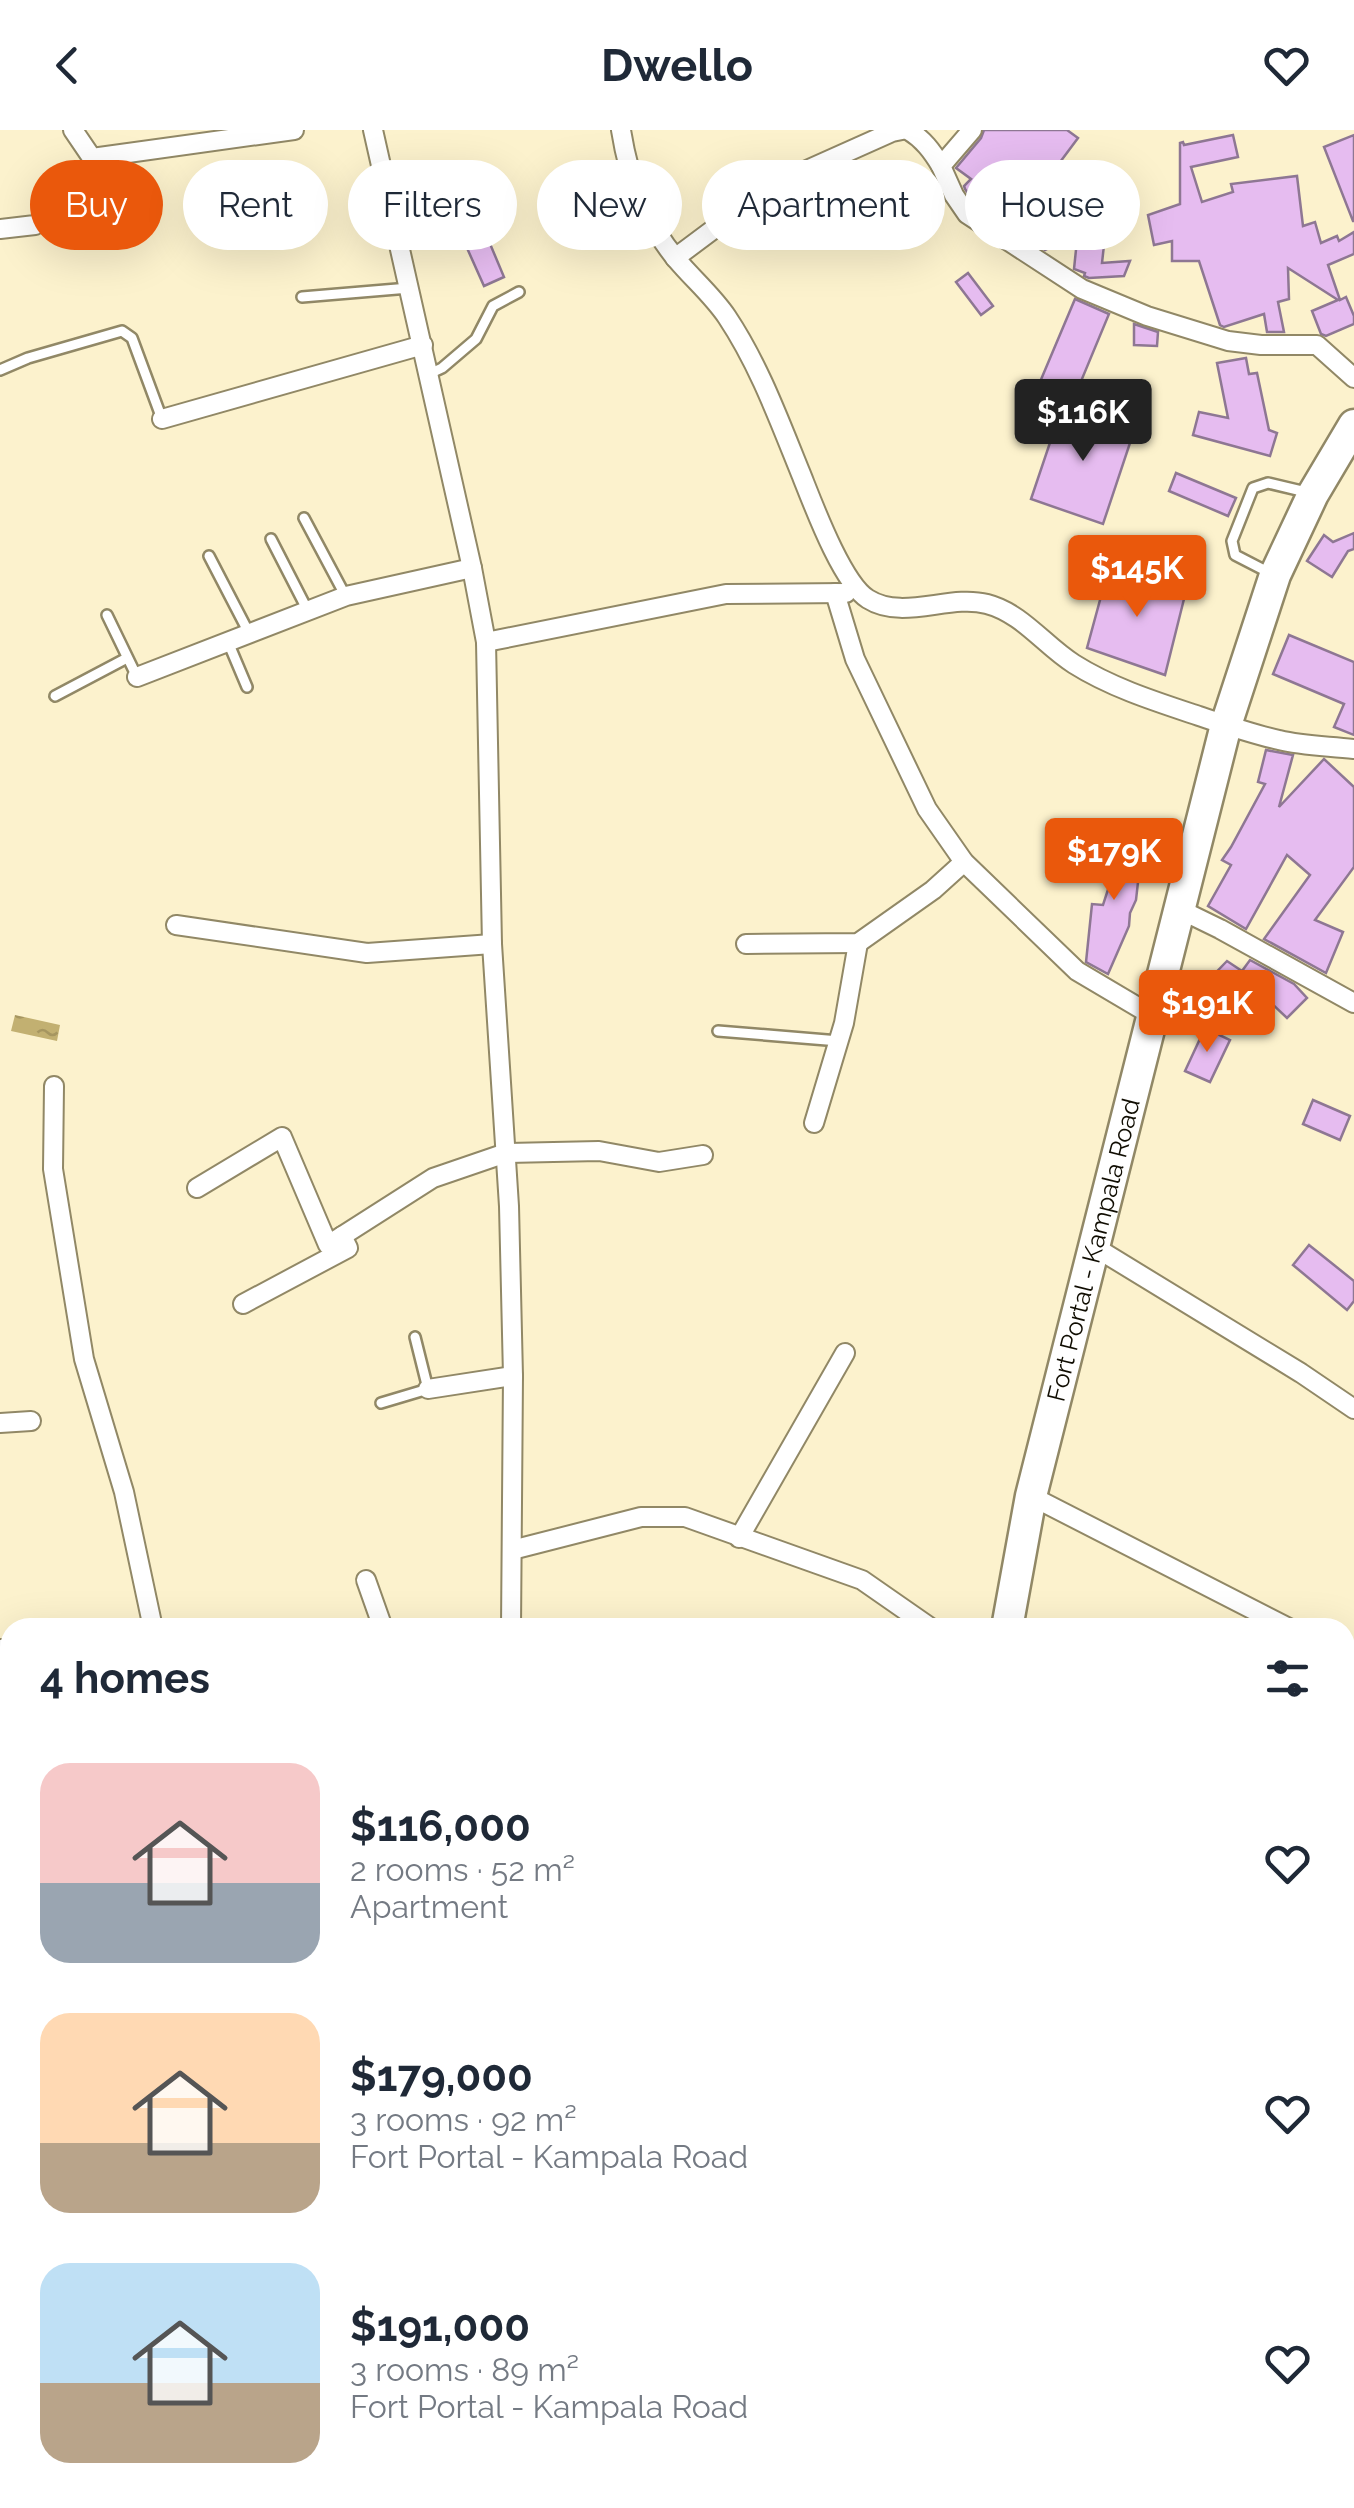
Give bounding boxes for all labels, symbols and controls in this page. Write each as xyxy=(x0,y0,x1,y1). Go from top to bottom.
icon: back xyxy=(40,38,95,93)
icon: heart xyxy=(1259,38,1314,93)
text: Dwello xyxy=(601,39,753,92)
chip: Buy xyxy=(30,160,163,250)
chip: Rent xyxy=(183,160,328,250)
chip: Filters xyxy=(348,160,517,250)
chip: New xyxy=(537,160,682,250)
chip: Apartment xyxy=(702,160,945,250)
chip: House xyxy=(965,160,1140,250)
pin: $116K xyxy=(1013,379,1153,464)
text: $116K xyxy=(1037,393,1129,430)
pin: $145K xyxy=(1067,535,1207,620)
text: $145K xyxy=(1090,549,1184,586)
pin: $179K xyxy=(1044,818,1184,903)
text: $179K xyxy=(1067,832,1161,869)
pin: $191K xyxy=(1137,970,1277,1055)
text: $191K xyxy=(1161,984,1253,1021)
street label: Fort Portal - Kampala Road xyxy=(1041,1095,1146,1405)
icon: filters xyxy=(1260,1651,1315,1706)
text: 4 homes xyxy=(40,1654,210,1703)
text: $116,000 xyxy=(350,1802,531,1851)
icon: home xyxy=(120,1803,240,1923)
icon: heart xyxy=(1260,1836,1315,1891)
text: 2 rooms · 52 m² xyxy=(350,1851,575,1888)
text: Apartment xyxy=(350,1888,508,1925)
text: $179,000 xyxy=(350,2052,533,2101)
icon: home xyxy=(120,2053,240,2173)
icon: heart xyxy=(1260,2086,1315,2141)
text: 3 rooms · 92 m² xyxy=(350,2101,577,2138)
text: Fort Portal - Kampala Road xyxy=(350,2138,748,2175)
text: $191,000 xyxy=(350,2302,530,2351)
icon: home xyxy=(120,2303,240,2423)
icon: heart xyxy=(1260,2336,1315,2391)
text: 3 rooms · 89 m² xyxy=(350,2351,579,2388)
text: Fort Portal - Kampala Road xyxy=(350,2388,748,2425)

